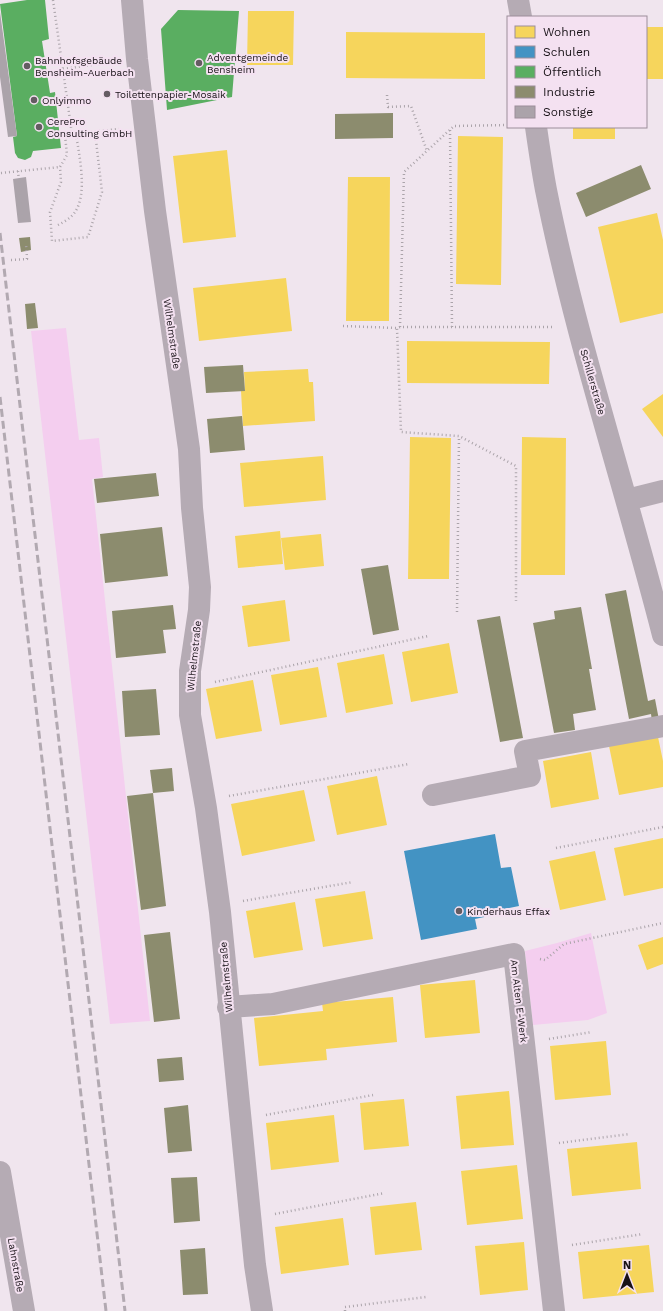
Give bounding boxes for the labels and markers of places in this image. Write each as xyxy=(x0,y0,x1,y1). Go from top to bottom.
place label: Adventgemeinde Bensheim xyxy=(207,52,289,75)
place label: Bahnhofsgebäude Bensheim-Auerbach xyxy=(35,55,134,78)
marker: Adventgemeinde Bensheim xyxy=(194,58,204,68)
marker: Bahnhofsgebäude Bensheim-Auerbach xyxy=(22,61,32,71)
marker: Toilettenpapier-Mosaik xyxy=(102,89,112,99)
place label: Toilettenpapier-Mosaik xyxy=(115,89,226,100)
marker: Onlyimmo xyxy=(29,95,39,105)
place label: Onlyimmo xyxy=(42,95,91,106)
place label: CerePro Consulting GmbH xyxy=(47,116,132,139)
marker: CerePro Consulting GmbH xyxy=(34,122,44,132)
marker: Kinderhaus Effax xyxy=(454,906,464,916)
place label: Kinderhaus Effax xyxy=(467,906,550,917)

